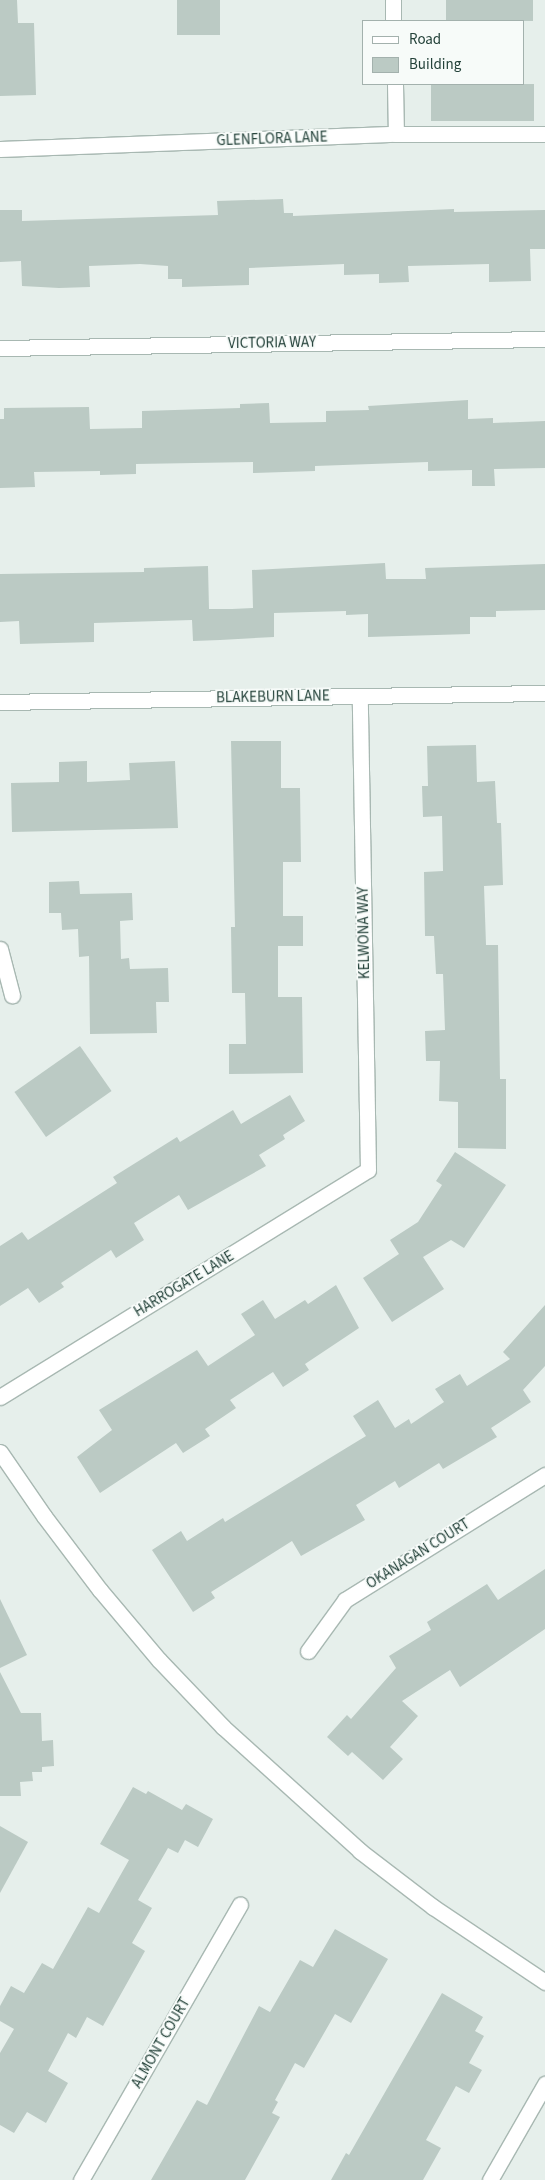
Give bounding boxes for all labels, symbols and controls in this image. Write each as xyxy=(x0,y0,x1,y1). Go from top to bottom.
legend xyxy=(362,20,525,85)
text: Road xyxy=(409,29,441,50)
text: Building xyxy=(409,54,461,75)
street label: GLENFLORA LANE xyxy=(216,128,328,150)
street label: VICTORIA WAY xyxy=(228,333,316,353)
street label: BLAKEBURN LANE xyxy=(216,687,330,707)
street label: KELWONA WAY xyxy=(354,887,374,979)
street label: HARROGATE LANE xyxy=(131,1247,237,1321)
street label: OKANAGAN COURT xyxy=(363,1515,473,1593)
street label: ALMONT COURT xyxy=(128,1995,194,2091)

